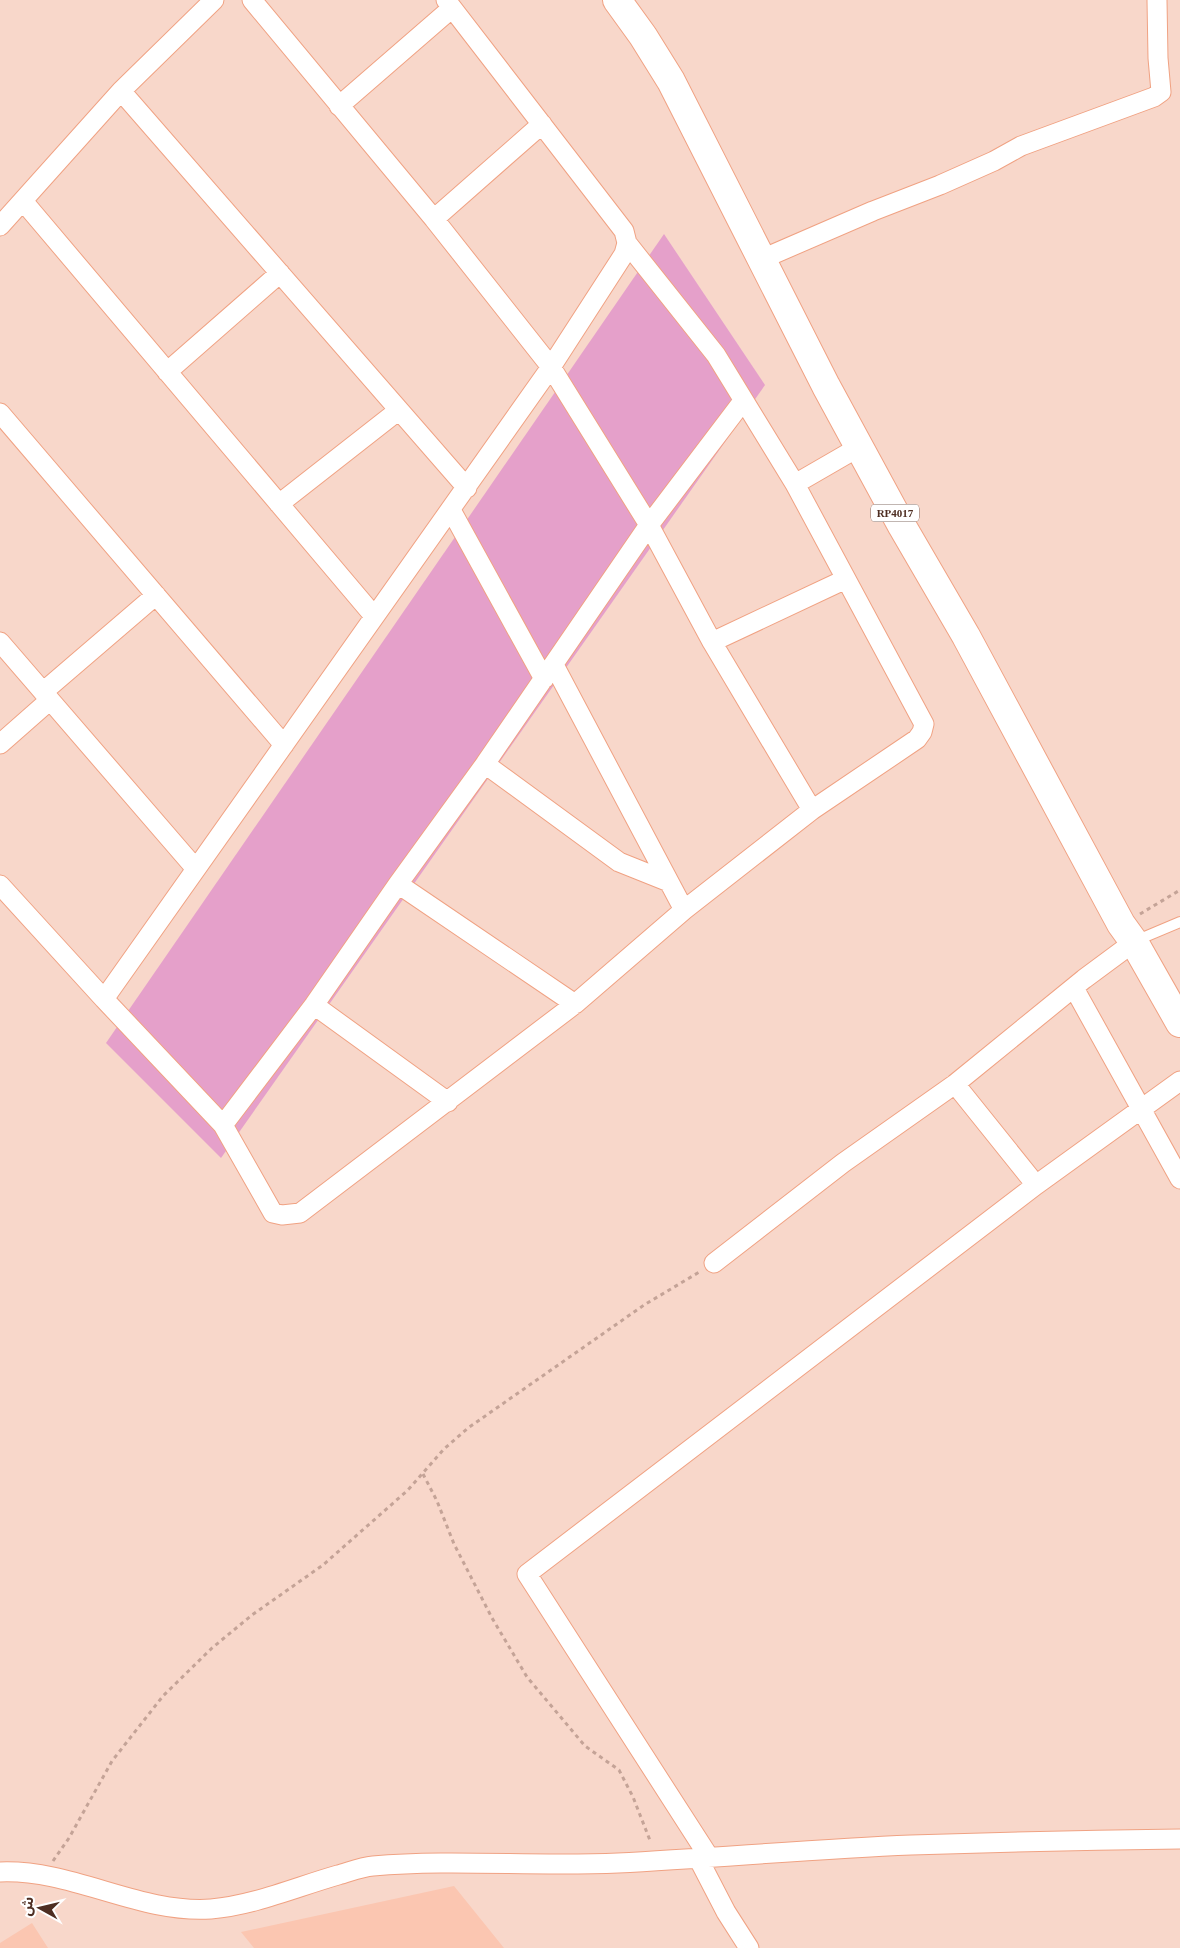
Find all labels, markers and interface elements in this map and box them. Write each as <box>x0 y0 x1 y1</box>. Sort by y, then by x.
road number: RP4017 <box>871 504 919 522</box>
north arrow <box>15 1883 65 1933</box>
text: ش <box>19 1896 36 1917</box>

